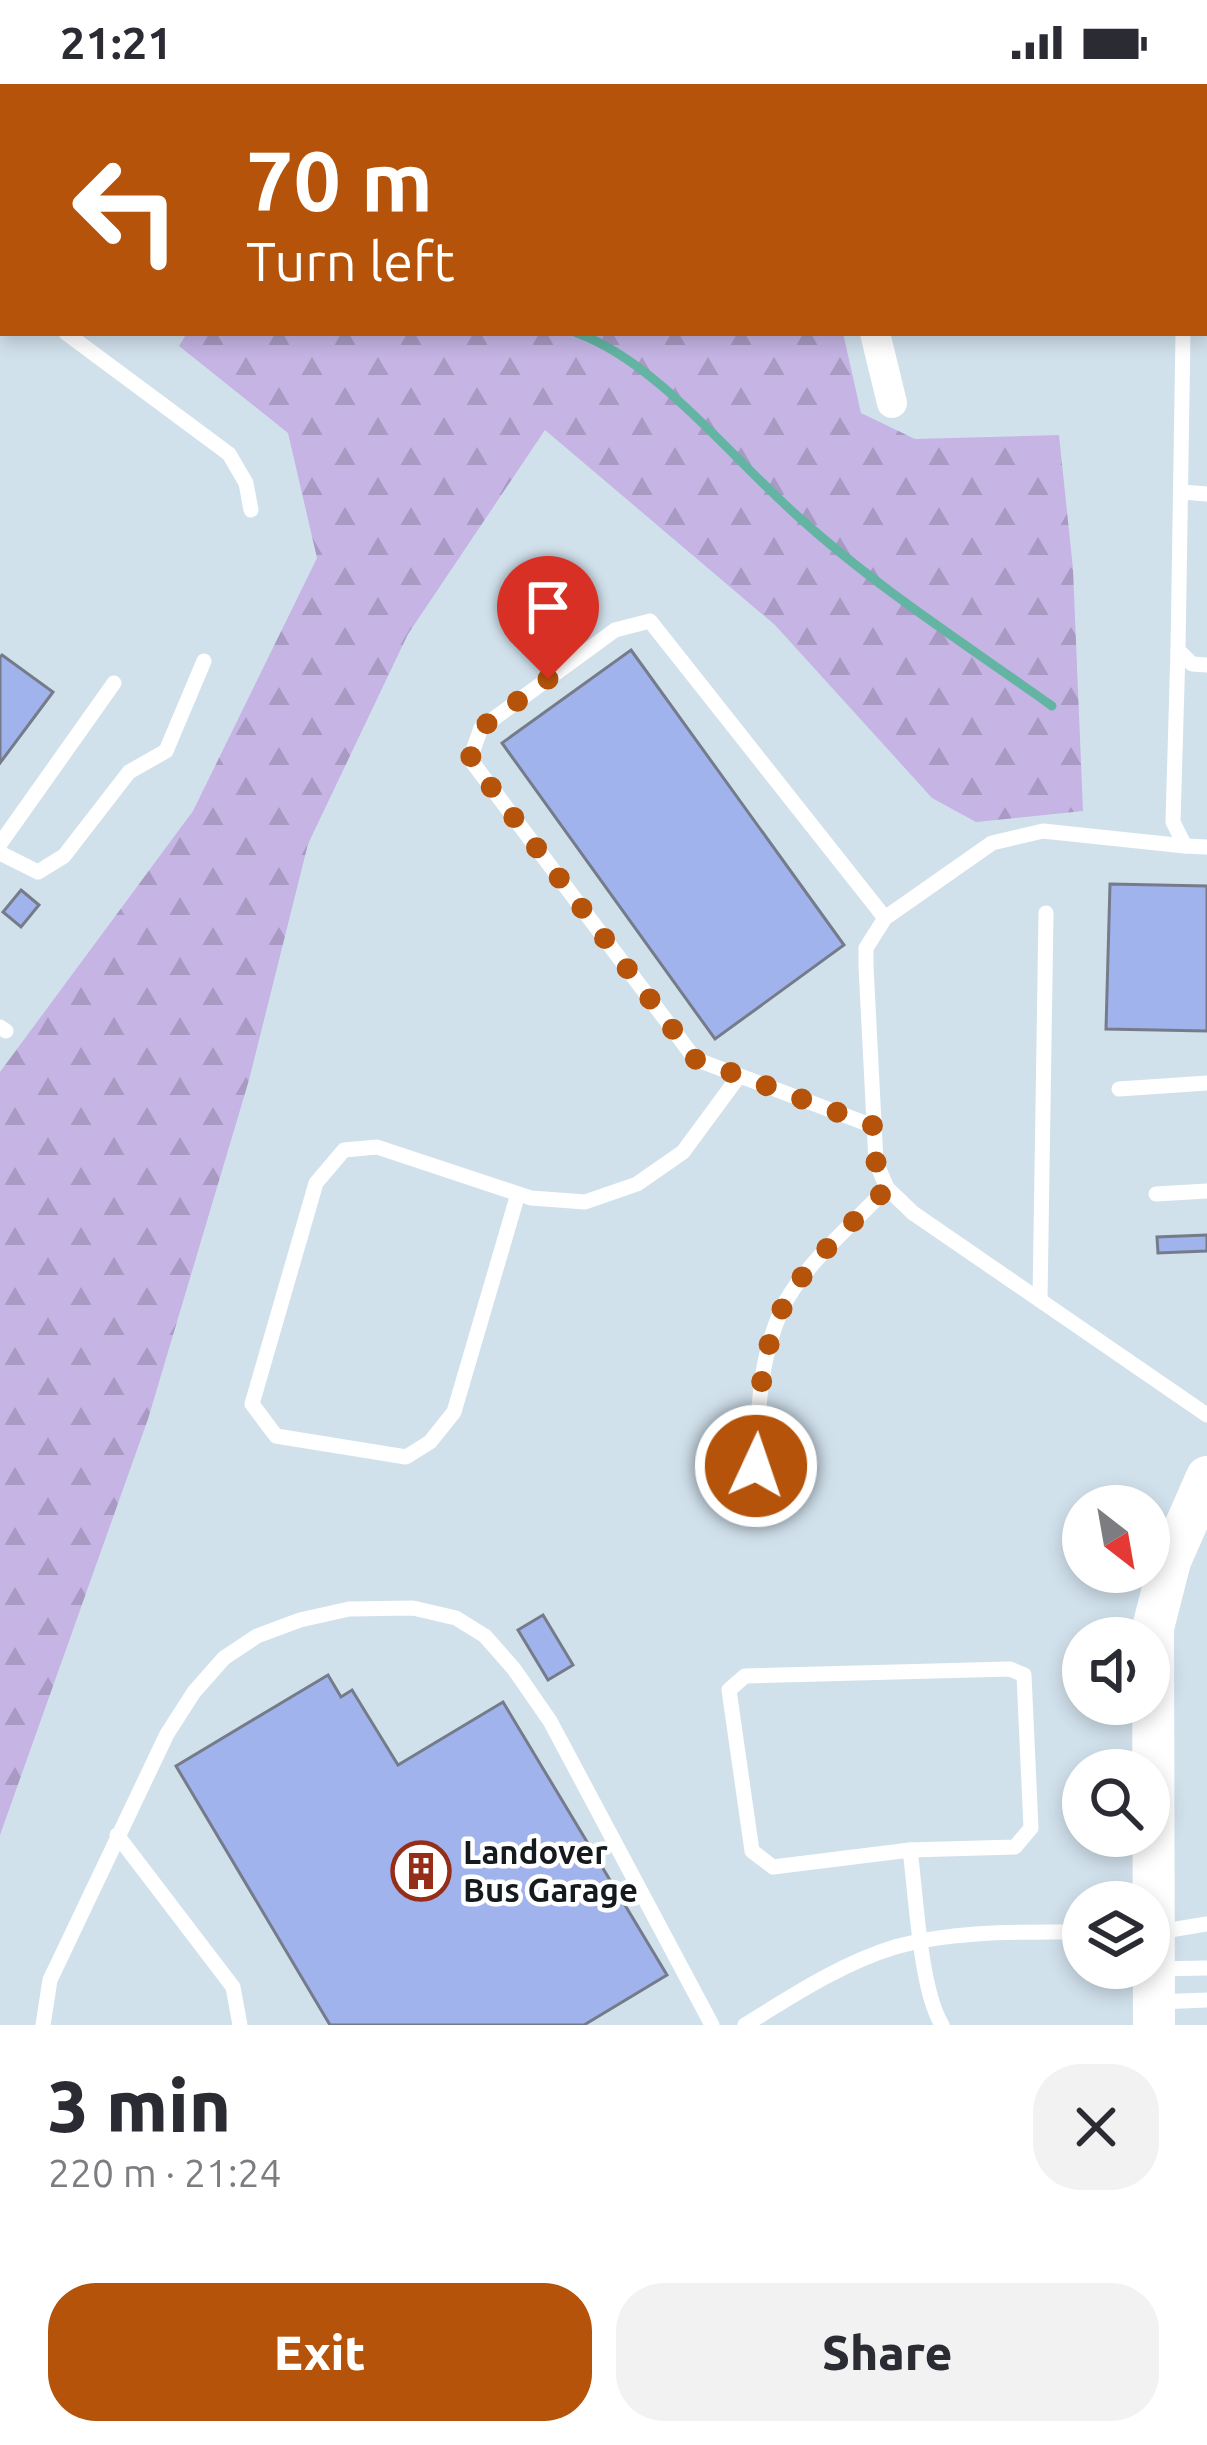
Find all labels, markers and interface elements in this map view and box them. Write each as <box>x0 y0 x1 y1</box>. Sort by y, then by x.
text: 21:21 <box>60 17 173 68</box>
icon: left <box>48 132 204 288</box>
text: 70 m <box>246 133 433 227</box>
text: Turn left <box>246 231 455 291</box>
pin <box>497 556 599 679</box>
icon: arrive <box>515 574 581 640</box>
position arrow <box>693 1403 819 1529</box>
north arrow <box>1062 1485 1170 1593</box>
map controls <box>1062 1485 1170 1989</box>
button: sound <box>1062 1617 1170 1725</box>
button: search <box>1062 1749 1170 1857</box>
place label: Landover Bus Garage <box>463 1833 638 1908</box>
building icon: Landover Bus Garage <box>390 1840 452 1902</box>
button: layers <box>1062 1881 1170 1989</box>
button: close <box>1033 2064 1159 2190</box>
text: 3 min <box>48 2065 231 2146</box>
text: 220 m · 21:24 <box>48 2151 282 2194</box>
button: Exit <box>48 2283 592 2421</box>
button: Share <box>616 2283 1159 2421</box>

